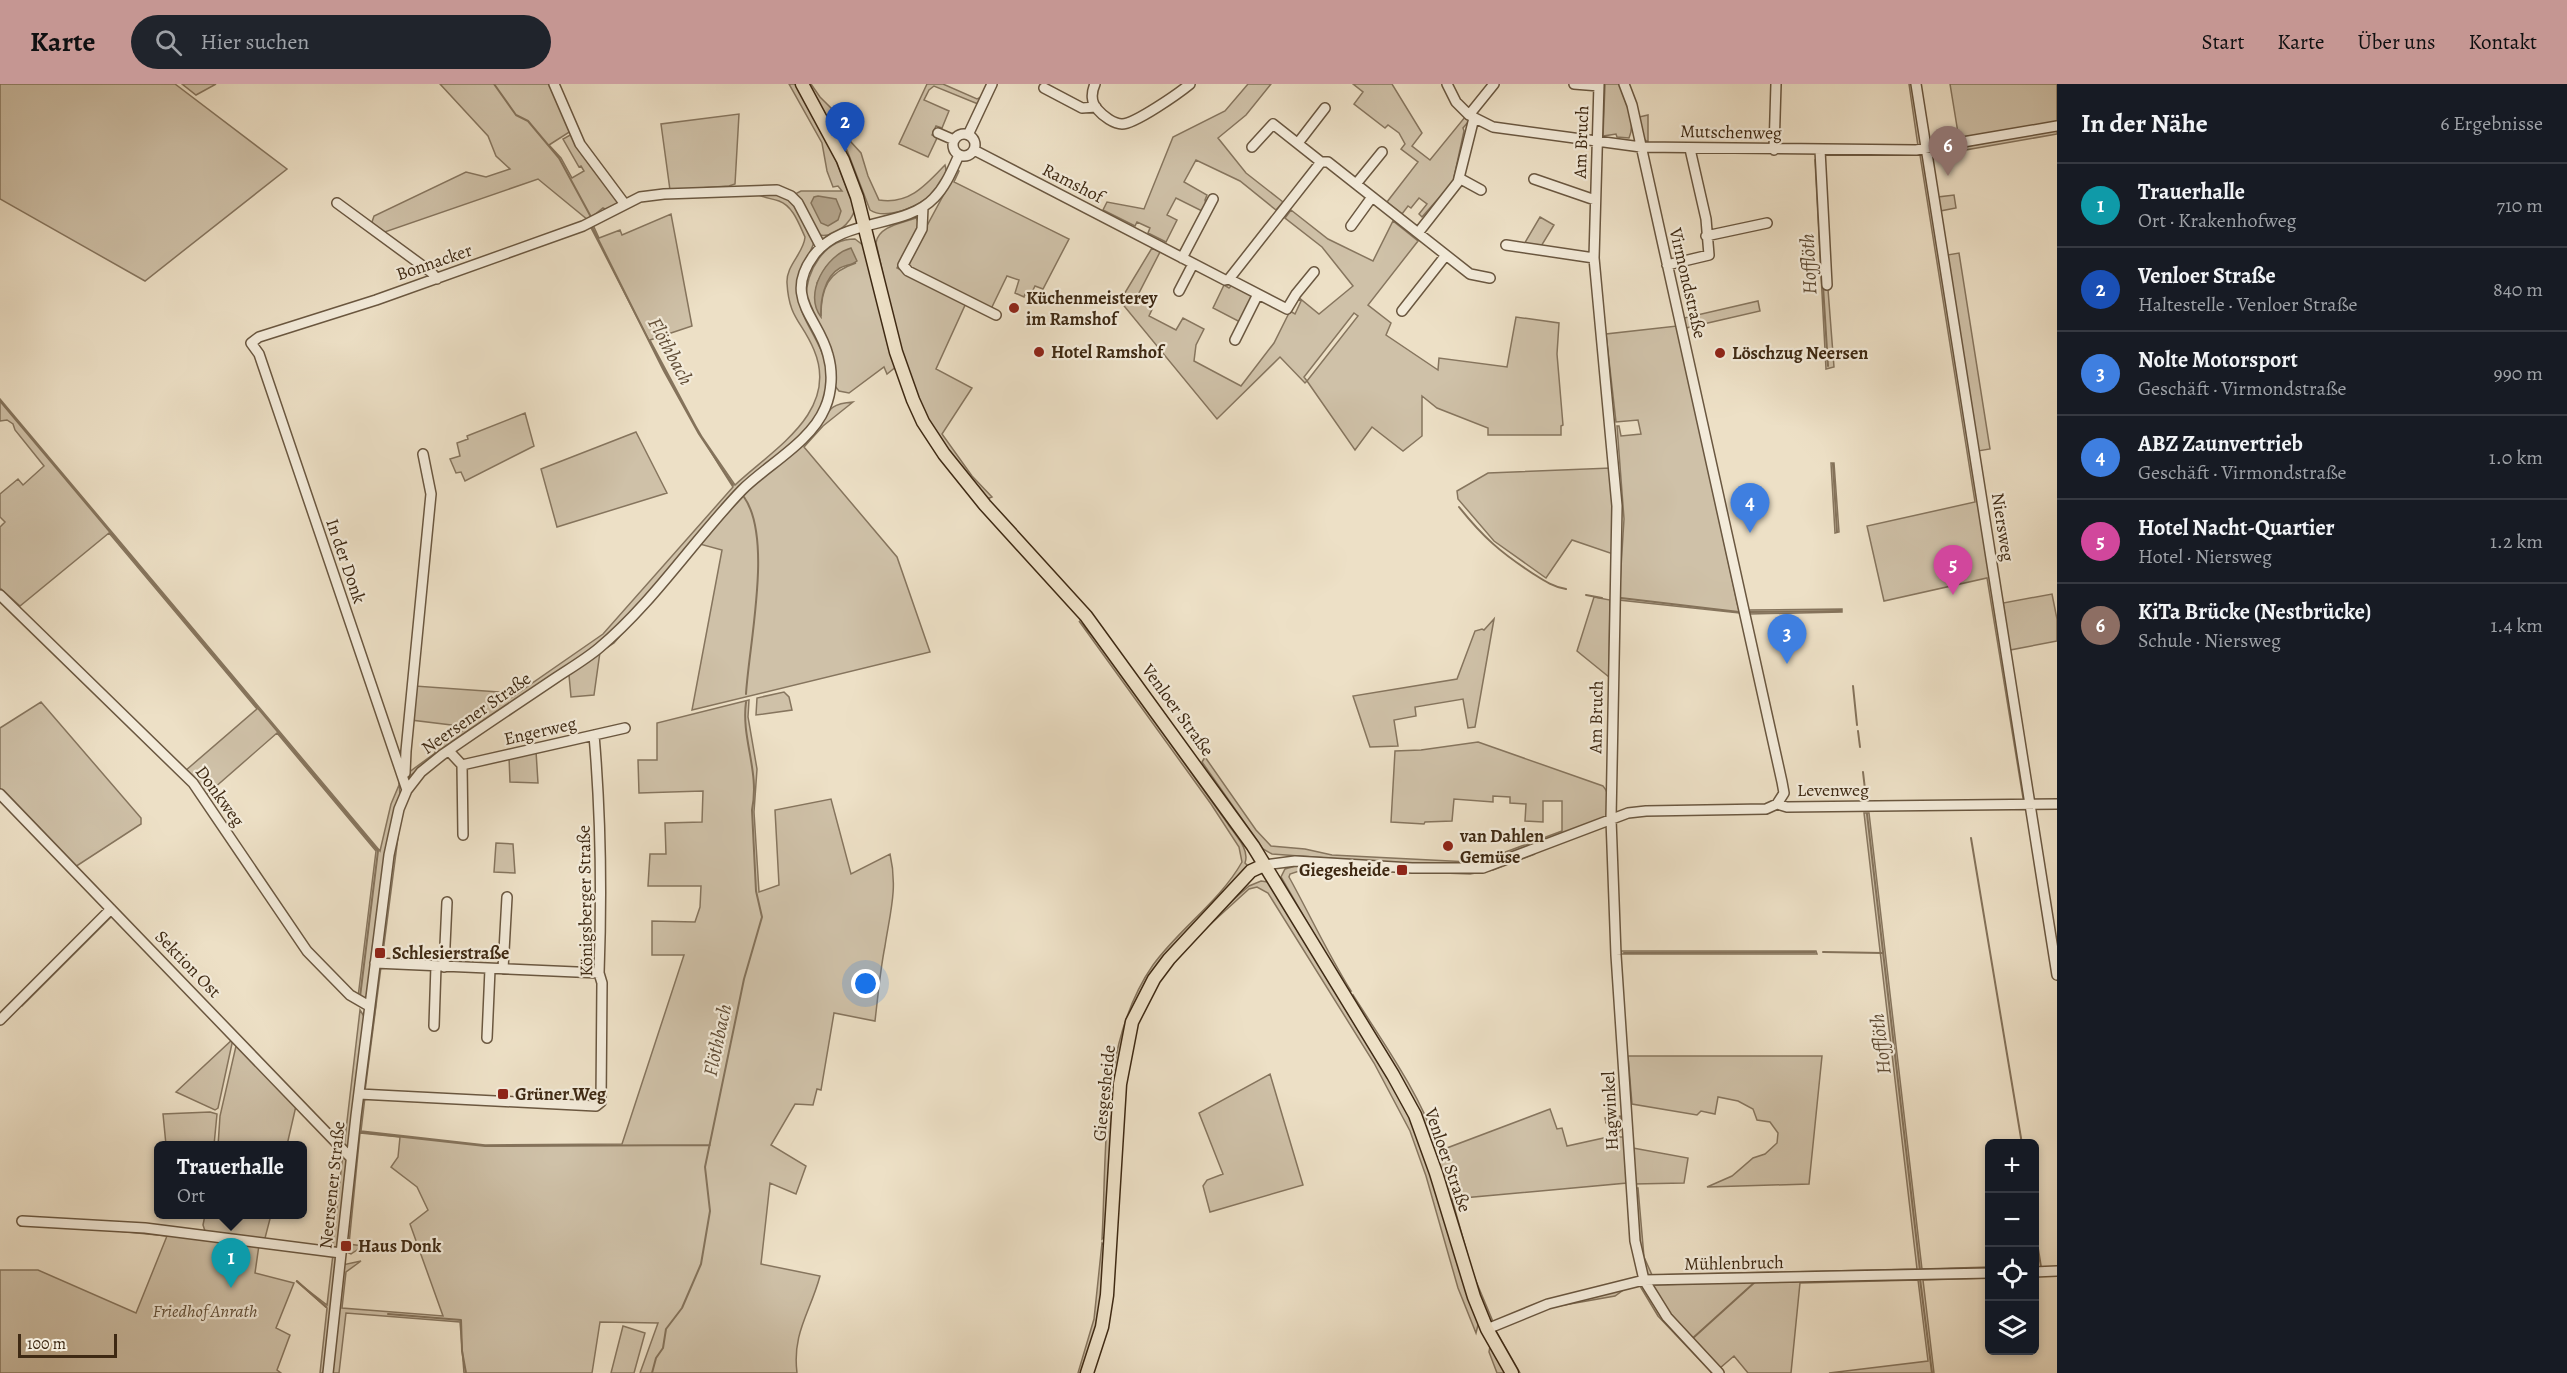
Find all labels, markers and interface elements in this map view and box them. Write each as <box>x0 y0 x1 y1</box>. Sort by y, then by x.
search box <box>131 15 551 69</box>
text: Karte <box>30 23 95 61</box>
icon: search <box>152 26 185 59</box>
text: Hier suchen <box>200 27 309 57</box>
text: Start <box>2202 28 2244 56</box>
text: Karte <box>2277 28 2325 56</box>
text: Über uns <box>2358 28 2435 56</box>
text: Kontakt <box>2468 28 2537 56</box>
pin: 2 <box>826 103 864 152</box>
street label: Am Bruch <box>1568 105 1594 180</box>
text: In der Nähe <box>2081 106 2208 141</box>
text: 6 Ergebnisse <box>2440 110 2543 137</box>
street label: Mutschenweg <box>1680 119 1782 145</box>
pin: 6 <box>1928 126 1968 176</box>
street label: Ramshof <box>1038 157 1110 210</box>
text: Trauerhalle <box>2138 177 2245 207</box>
text: 1 <box>2097 192 2104 219</box>
text: 710 m <box>2497 192 2543 219</box>
text: Ort · Krakenhofweg <box>2138 207 2297 234</box>
street label: Virmondstraße <box>1663 224 1712 341</box>
water label: Hofflöth <box>1793 233 1824 295</box>
street label: Bonnacker <box>393 238 475 286</box>
text: Venloer Straße <box>2138 261 2276 291</box>
text: 2 <box>2096 276 2105 303</box>
text: 840 m <box>2493 276 2543 303</box>
place label: Küchenmeisterey im Ramshof <box>1026 286 1158 331</box>
text: Haltestelle · Venloer Straße <box>2138 291 2357 318</box>
marker: Küchenmeisterey im Ramshof <box>1007 301 1021 315</box>
water label: Flöthbach <box>641 312 700 390</box>
place label: Hotel Ramshof <box>1051 340 1166 364</box>
place label: Löschzug Neersen <box>1732 341 1868 365</box>
marker: Hotel Ramshof <box>1032 345 1046 359</box>
text: Nolte Motorsport <box>2138 345 2298 375</box>
marker: Löschzug Neersen <box>1713 346 1727 360</box>
text: 3 <box>2096 360 2105 387</box>
text: 990 m <box>2494 360 2543 387</box>
text: Geschäft · Virmondstraße <box>2138 375 2347 402</box>
text: ABZ Zaunvertrieb <box>2138 429 2303 459</box>
text: 4 <box>2096 444 2105 471</box>
text: 1.0 km <box>2489 444 2543 471</box>
text: Geschäft · Virmondstraße <box>2138 459 2347 486</box>
pin: 4 <box>1730 484 1770 533</box>
street label: Niersweg <box>1986 491 2020 563</box>
text: Hotel Nacht-Quartier <box>2138 513 2335 543</box>
street label: In der Donk <box>320 515 372 607</box>
text: 5 <box>2096 528 2105 555</box>
text: 1.2 km <box>2490 528 2543 555</box>
text: Hotel · Niersweg <box>2138 543 2272 570</box>
pin: 5 <box>1934 546 1972 595</box>
text: KiTa Brücke (Nestbrücke) <box>2138 597 2371 627</box>
text: 6 <box>2096 612 2105 639</box>
text: 1.4 km <box>2490 612 2543 639</box>
pin: 3 <box>1768 614 1806 664</box>
text: Schule · Niersweg <box>2138 627 2281 654</box>
street label: Venloer Straße <box>1136 658 1220 761</box>
street label: Neersener Straße <box>416 666 536 760</box>
street label: Am Bruch <box>1583 680 1609 755</box>
street label: Engerweg <box>501 711 579 751</box>
street label: Donkweg <box>190 761 250 831</box>
street label: Levenweg <box>1797 778 1869 802</box>
place label: van Dahlen Gemüse <box>1459 824 1544 869</box>
street label: Königsberger Straße <box>572 825 598 977</box>
marker: van Dahlen Gemüse <box>1441 839 1455 853</box>
place label: Giegesheide <box>1299 858 1390 882</box>
marker: Giegesheide <box>1395 863 1409 877</box>
street label: Sektion Ost <box>150 925 226 1003</box>
place label: Schlesierstraße <box>392 941 509 965</box>
marker: Schlesierstraße <box>373 946 387 960</box>
your location <box>851 969 880 998</box>
water label: Flöthbach <box>697 1001 738 1079</box>
water label: Hofflöth <box>1863 1012 1898 1076</box>
street label: Giesgesheide <box>1087 1044 1121 1142</box>
street label: Hagwinkel <box>1596 1070 1624 1151</box>
place label: Grüner Weg <box>515 1082 607 1106</box>
marker: Grüner Weg <box>496 1087 510 1101</box>
street label: Venloer Straße <box>1419 1104 1477 1215</box>
street label: Neersener Straße <box>313 1120 351 1250</box>
map controls <box>1985 1139 2039 1355</box>
button: + <box>1985 1139 2039 1193</box>
popup <box>154 1141 307 1219</box>
text: Trauerhalle <box>177 1152 284 1182</box>
text: Ort <box>177 1182 205 1209</box>
button: − <box>1985 1193 2039 1247</box>
place label: Haus Donk <box>358 1234 442 1258</box>
pin: 1 <box>212 1238 250 1288</box>
marker: Haus Donk <box>339 1239 353 1253</box>
button: locate <box>1985 1247 2039 1301</box>
street label: Mühlenbruch <box>1684 1250 1784 1276</box>
park label: Friedhof Anrath <box>153 1299 258 1323</box>
button: layers <box>1985 1301 2039 1355</box>
scale bar <box>18 1331 117 1358</box>
text: 100 m <box>27 1333 66 1355</box>

